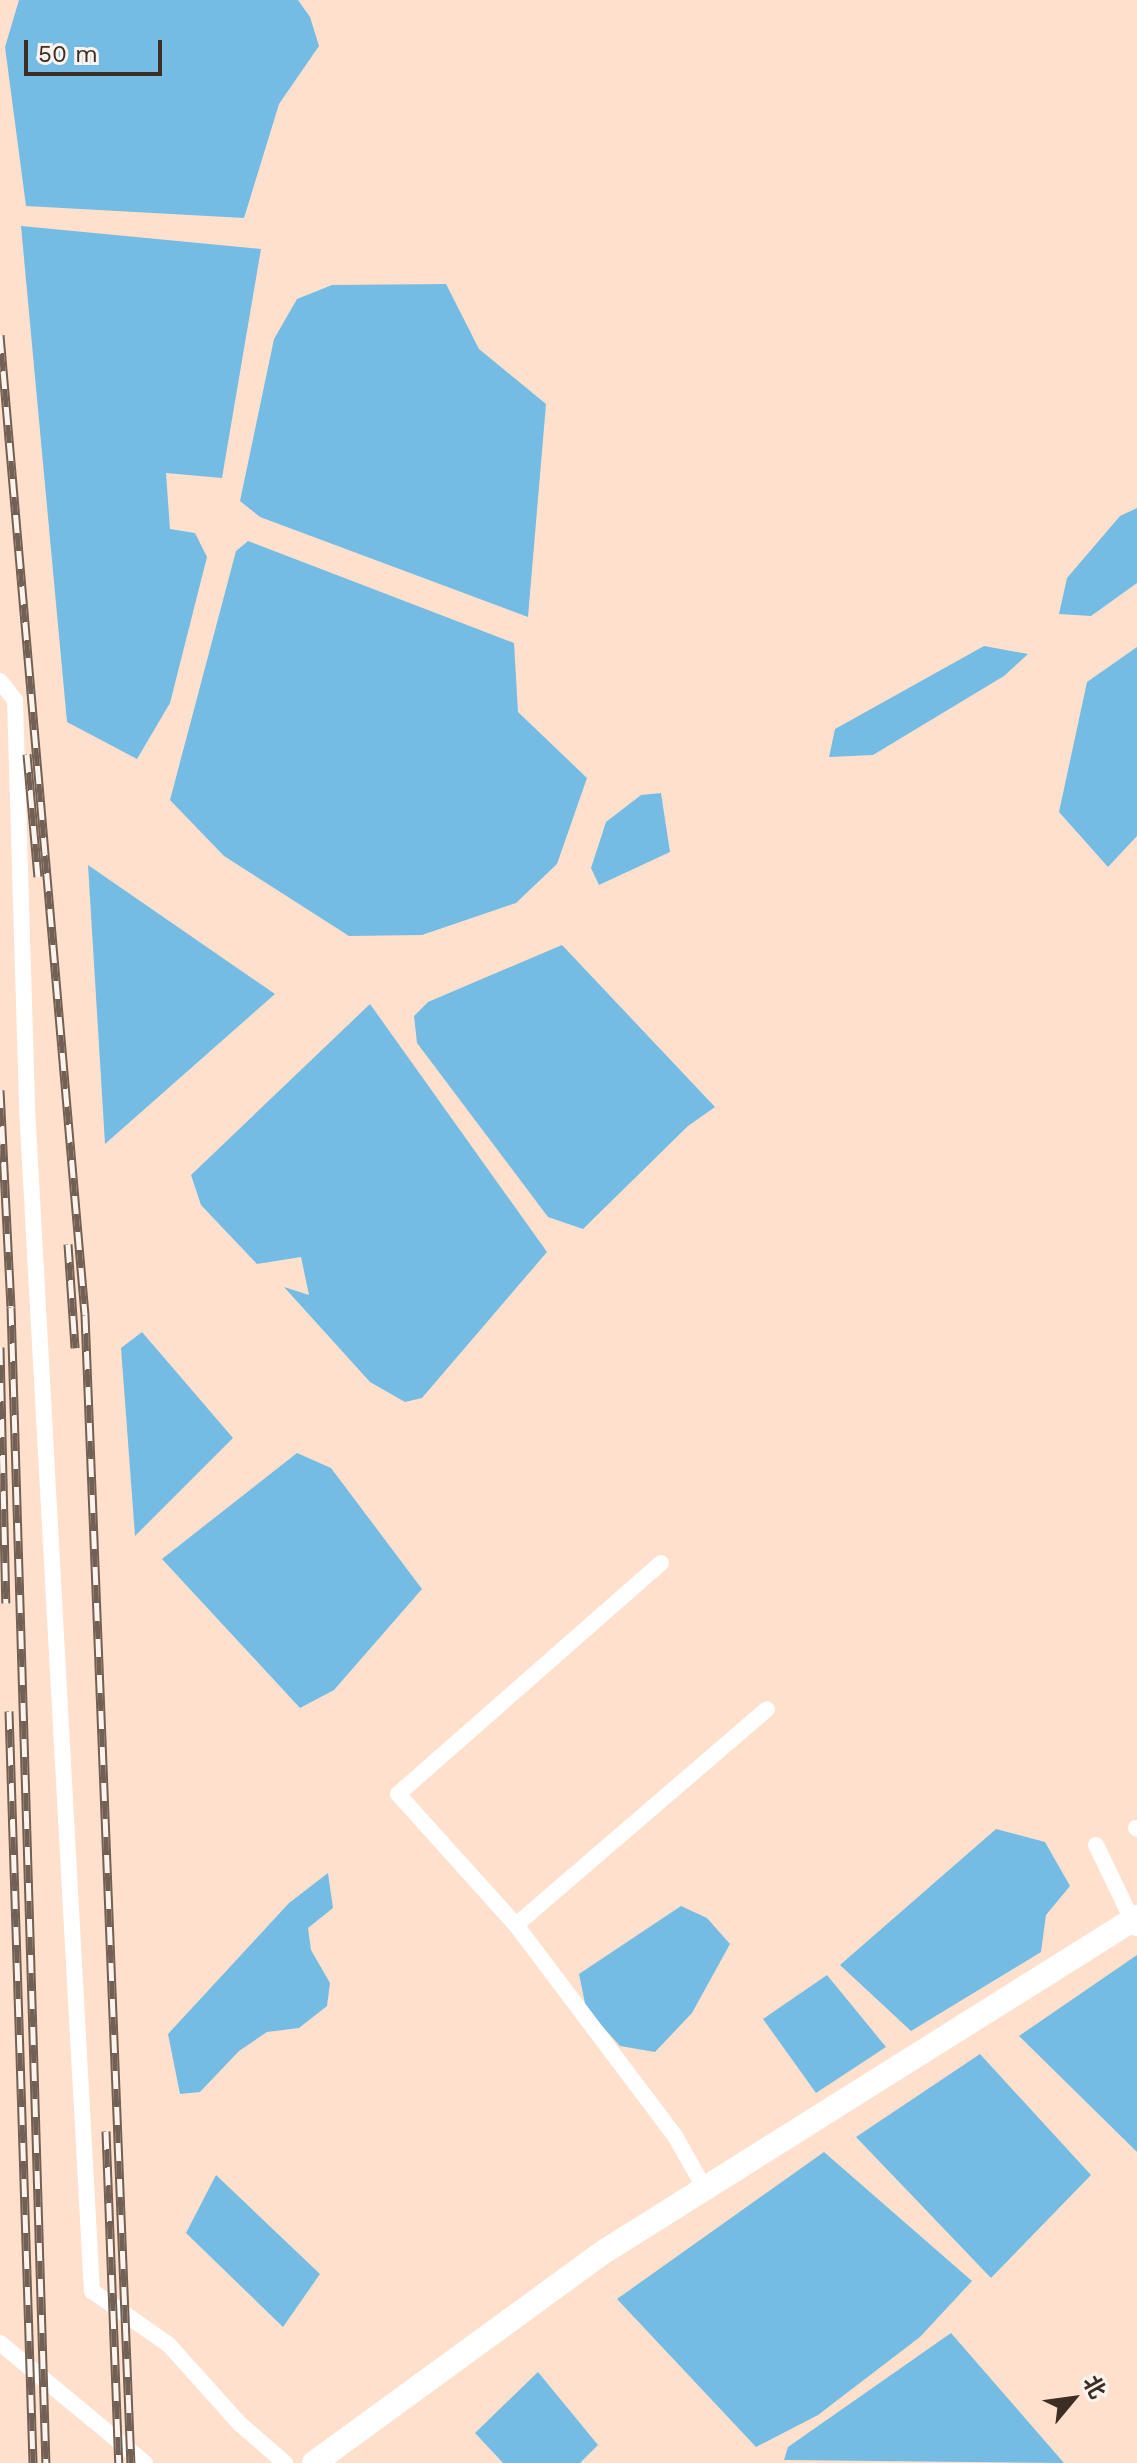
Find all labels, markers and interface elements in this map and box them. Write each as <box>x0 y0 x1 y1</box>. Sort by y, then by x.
scale bar <box>28 24 166 74</box>
text: 50 m <box>38 40 98 68</box>
north arrow <box>1033 2359 1113 2439</box>
text: 北 <box>1078 2371 1111 2403</box>

